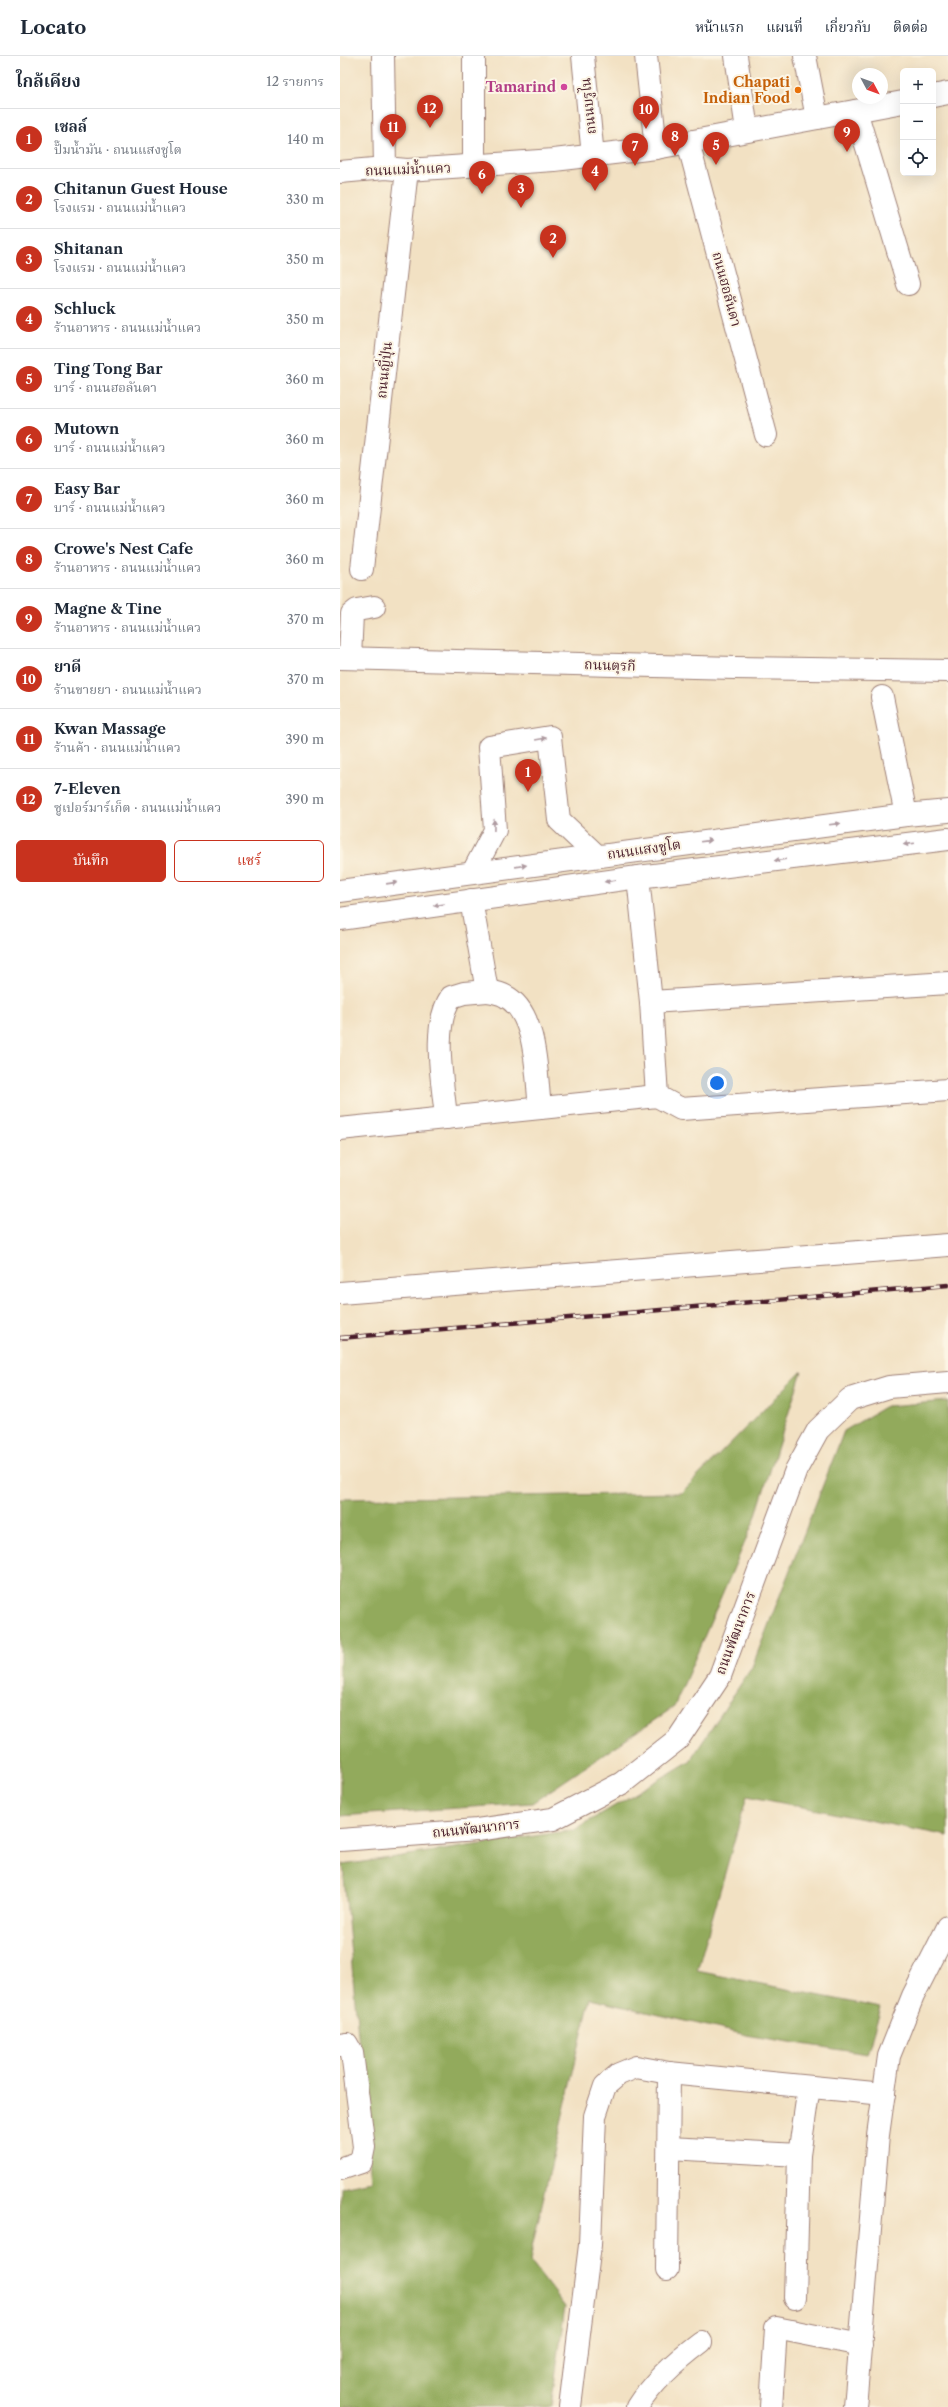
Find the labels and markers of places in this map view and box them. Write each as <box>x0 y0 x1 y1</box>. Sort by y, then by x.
place label: Chapati Indian Food <box>703 73 791 107</box>
place label: Tamarind <box>485 78 557 96</box>
marker: Tamarind <box>559 82 569 92</box>
marker: Chapati Indian Food <box>793 85 803 95</box>
pin: 12 <box>417 95 443 128</box>
pin: 10 <box>633 96 659 129</box>
pin: 11 <box>380 114 406 147</box>
pin: 9 <box>834 119 860 152</box>
pin: 8 <box>662 123 688 156</box>
pin: 5 <box>703 132 729 165</box>
pin: 7 <box>622 133 648 166</box>
pin: 4 <box>582 158 608 191</box>
pin: 6 <box>469 161 495 194</box>
pin: 3 <box>508 175 534 208</box>
pin: 2 <box>540 225 566 258</box>
pin: 1 <box>515 759 541 792</box>

